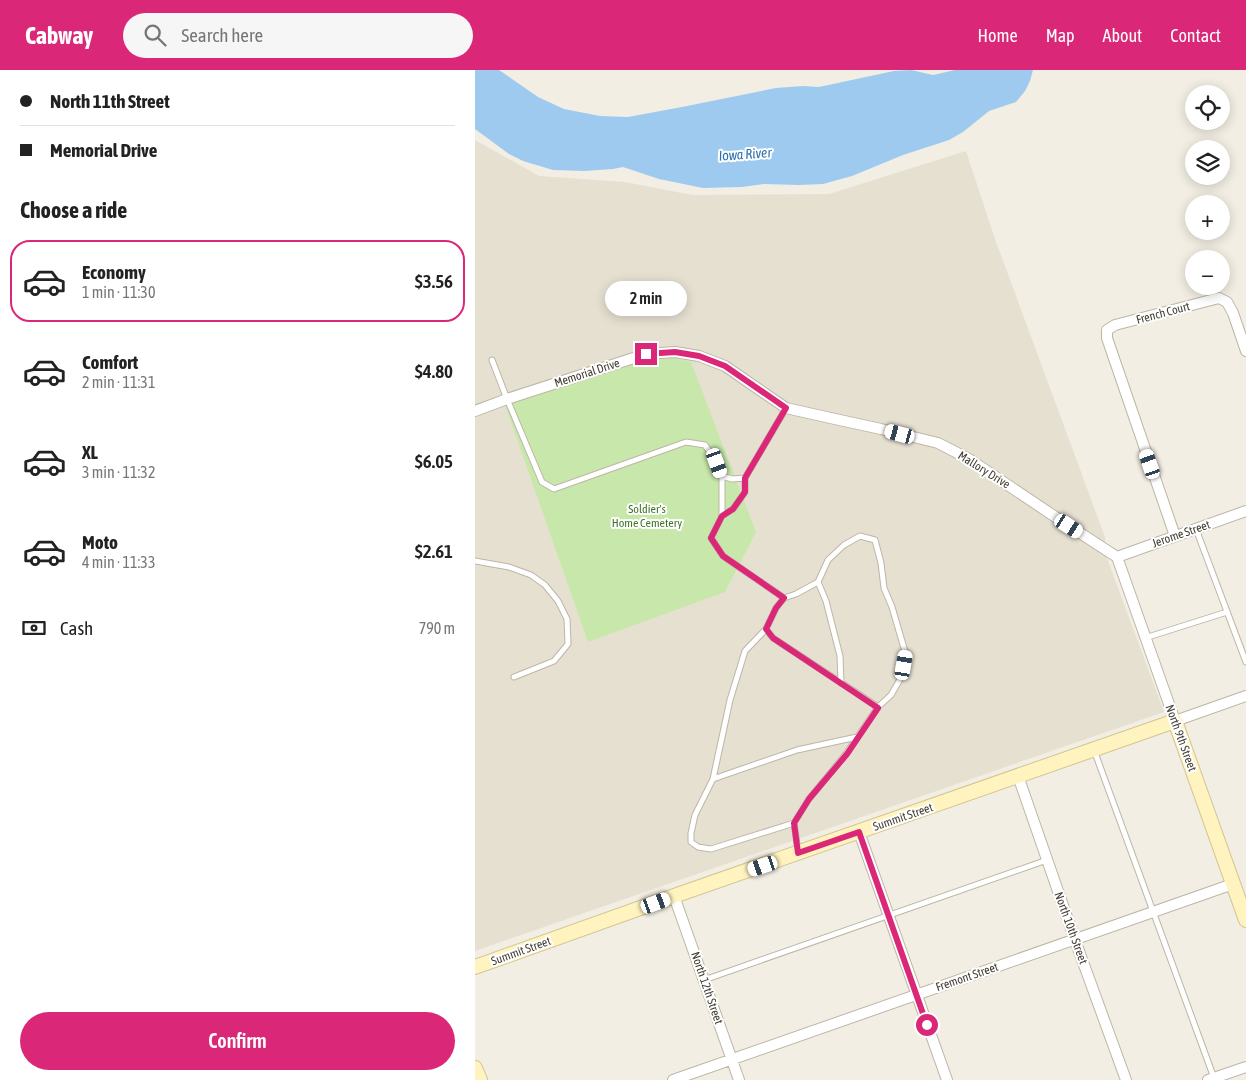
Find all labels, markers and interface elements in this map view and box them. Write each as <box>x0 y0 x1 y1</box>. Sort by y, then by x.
search box <box>123 13 473 58</box>
icon: search <box>141 21 169 49</box>
text: Cabway <box>25 22 93 49</box>
text: Search here <box>181 24 263 46</box>
text: Home <box>978 25 1018 46</box>
text: Map <box>1046 25 1075 46</box>
text: About <box>1103 25 1142 46</box>
text: Contact <box>1170 25 1221 46</box>
map controls <box>1185 85 1230 295</box>
button: locate <box>1185 85 1230 130</box>
text: North 11th Street <box>50 90 170 112</box>
text: Memorial Drive <box>50 139 157 161</box>
button: layers <box>1185 140 1230 185</box>
water label: Iowa River <box>718 144 773 164</box>
button: + <box>1185 195 1230 240</box>
text: Choose a ride <box>20 197 127 223</box>
button: − <box>1185 250 1230 295</box>
icon: car <box>22 259 67 304</box>
text: Economy <box>82 261 146 283</box>
text: $3.56 <box>415 270 453 292</box>
callout: 2 min <box>605 282 687 316</box>
text: 1 min · 11:30 <box>82 283 155 301</box>
text: 2 min <box>630 289 662 307</box>
street label: French Court <box>1135 299 1192 327</box>
route end <box>635 343 657 365</box>
icon: car <box>22 349 67 394</box>
text: Comfort <box>82 351 138 373</box>
street label: Memorial Drive <box>553 356 621 390</box>
text: $4.80 <box>415 360 453 382</box>
text: 2 min · 11:31 <box>82 373 155 391</box>
car <box>883 423 916 445</box>
icon: car <box>22 439 67 484</box>
text: XL <box>82 441 98 463</box>
car <box>704 446 729 480</box>
car <box>1138 447 1161 481</box>
street label: Mallory Drive <box>955 448 1013 492</box>
text: $6.05 <box>415 450 453 472</box>
text: 3 min · 11:32 <box>82 463 155 481</box>
park label: Soldier's Home Cemetery <box>612 502 682 530</box>
car <box>1052 512 1085 540</box>
street label: Jerome Street <box>1150 517 1212 550</box>
icon: car <box>22 529 67 574</box>
text: Moto <box>82 531 118 553</box>
text: $2.61 <box>415 540 453 562</box>
text: 4 min · 11:33 <box>82 553 155 571</box>
icon: cash <box>20 614 48 642</box>
text: Cash <box>60 617 93 639</box>
text: 790 m <box>419 619 455 637</box>
car <box>894 649 913 681</box>
street label: North 9th Street <box>1162 703 1200 774</box>
street label: Summit Street <box>871 800 935 834</box>
car <box>746 854 779 878</box>
street label: North 10th Street <box>1051 890 1091 966</box>
car <box>639 891 672 915</box>
street label: Summit Street <box>489 934 553 968</box>
street label: North 12th Street <box>688 950 726 1027</box>
street label: Fremont Street <box>934 960 1001 994</box>
button: Confirm <box>20 1012 455 1070</box>
route start <box>916 1014 938 1036</box>

